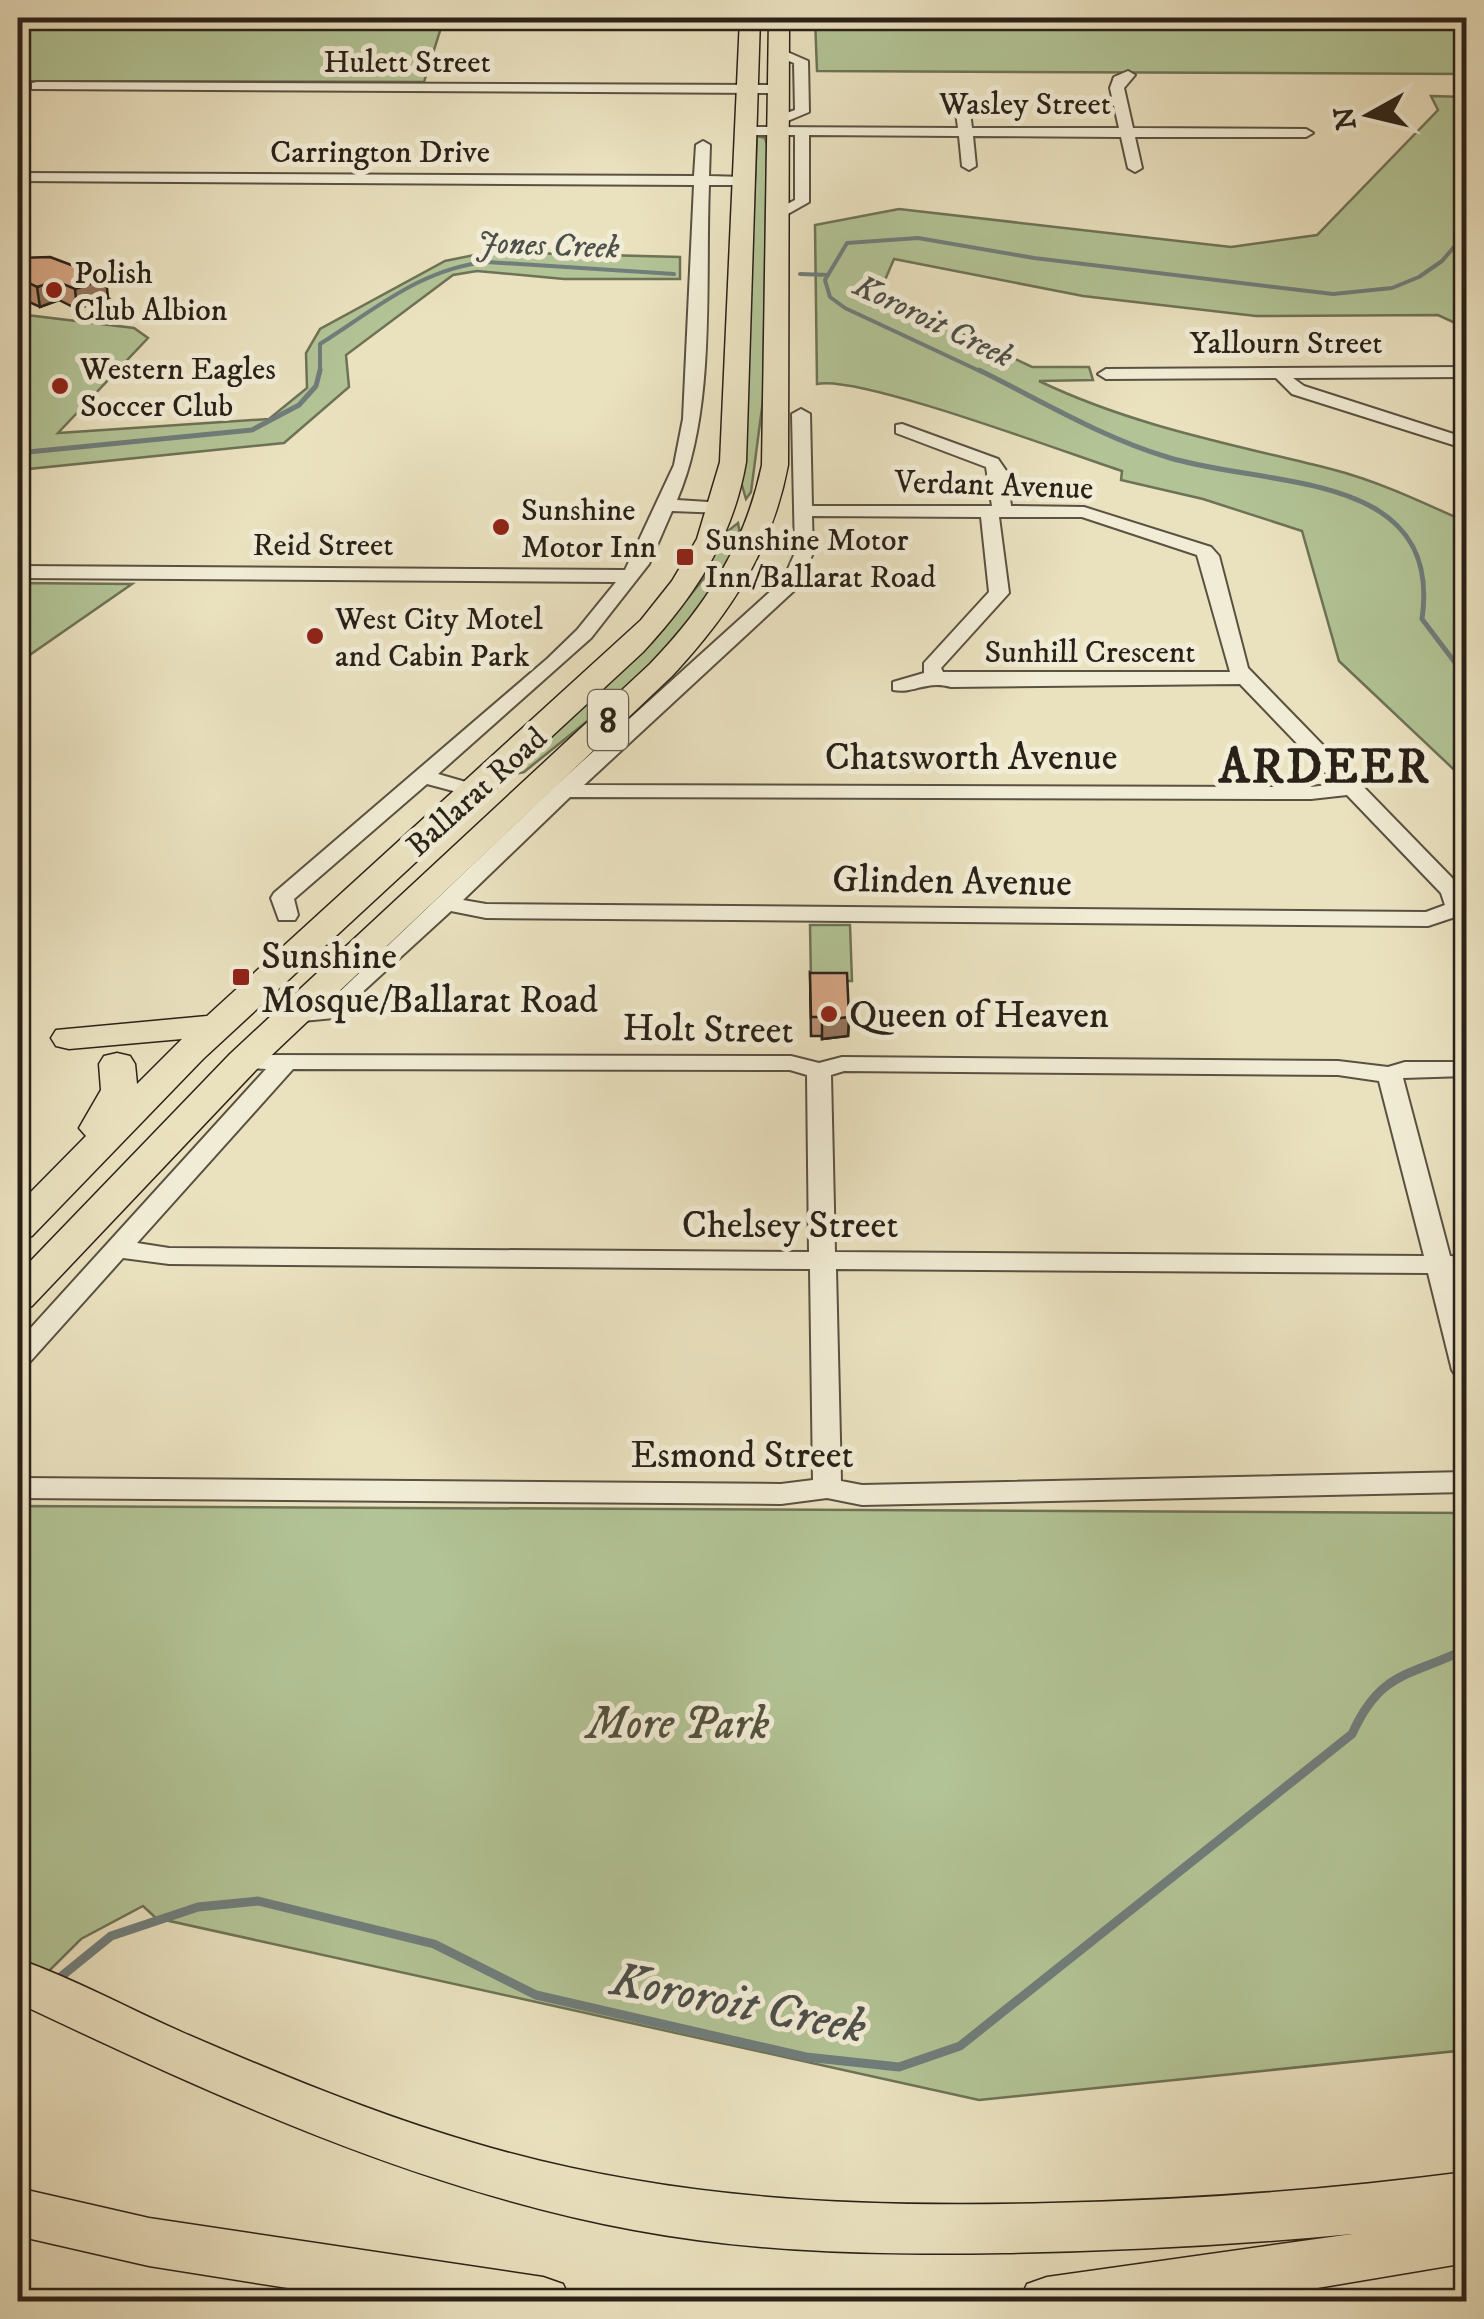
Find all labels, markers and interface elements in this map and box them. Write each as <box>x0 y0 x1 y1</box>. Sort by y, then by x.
street label: Hulett Street <box>323 43 491 83</box>
north arrow <box>1319 65 1419 165</box>
street label: Wasley Street <box>938 85 1111 125</box>
text: N <box>1327 104 1365 132</box>
street label: Carrington Drive <box>270 133 490 173</box>
water label: Jones Creek <box>476 224 621 269</box>
place label: Polish Club Albion <box>74 254 228 331</box>
water label: Kororoit Creek <box>846 266 1020 378</box>
marker: Polish Club Albion <box>43 279 65 301</box>
street label: Yallourn Street <box>1189 324 1383 364</box>
place label: Western Eagles Soccer Club <box>79 350 276 427</box>
marker: Western Eagles Soccer Club <box>49 375 71 397</box>
street label: Verdant Avenue <box>893 463 1094 509</box>
place label: Sunshine Motor Inn <box>521 491 657 568</box>
marker: Sunshine Motor Inn <box>490 516 512 538</box>
place label: Sunshine Motor Inn/Ballarat Road <box>705 521 936 598</box>
street label: Reid Street <box>252 526 394 566</box>
marker: Sunshine Motor Inn/Ballarat Road <box>674 546 696 568</box>
place label: West City Motel and Cabin Park <box>334 600 543 677</box>
marker: West City Motel and Cabin Park <box>304 625 326 647</box>
street label: Sunhill Crescent <box>985 633 1195 673</box>
road number: 8 <box>588 690 628 750</box>
street label: Ballarat Road <box>399 719 556 866</box>
street label: Chatsworth Avenue <box>825 734 1117 782</box>
district label: ARDEER <box>1218 738 1431 798</box>
street label: Glinden Avenue <box>832 856 1072 908</box>
place label: Sunshine Mosque/Ballarat Road <box>261 933 598 1025</box>
marker: Sunshine Mosque/Ballarat Road <box>230 966 252 988</box>
place label: Queen of Heaven <box>849 992 1109 1040</box>
marker: Queen of Heaven <box>818 1003 840 1025</box>
street label: Holt Street <box>622 1005 794 1055</box>
street label: Chelsey Street <box>682 1202 898 1250</box>
street label: Esmond Street <box>630 1432 854 1480</box>
park label: More Park <box>584 1697 769 1753</box>
water label: Kororoit Creek <box>604 1949 871 2058</box>

